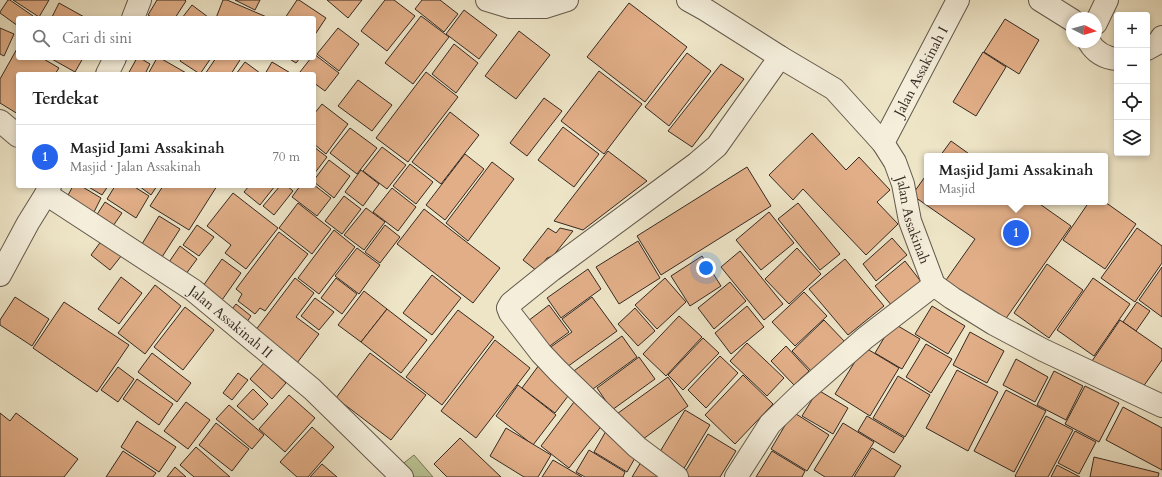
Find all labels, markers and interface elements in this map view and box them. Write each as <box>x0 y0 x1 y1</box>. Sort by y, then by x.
north arrow <box>1066 12 1102 48</box>
map controls <box>1114 12 1150 156</box>
button: + <box>1114 12 1150 48</box>
search box <box>16 16 316 60</box>
street label: Jalan Assakinah I <box>888 23 952 121</box>
icon: search <box>30 27 52 49</box>
text: Cari di sini <box>62 28 132 48</box>
button: − <box>1114 48 1150 84</box>
button: locate <box>1114 84 1150 120</box>
text: Terdekat <box>32 87 98 110</box>
button: layers <box>1114 120 1150 156</box>
text: Masjid Jami Assakinah <box>70 138 225 158</box>
text: 1 <box>42 148 48 166</box>
text: 70 m <box>272 148 300 166</box>
popup <box>924 153 1108 205</box>
text: Masjid · Jalan Assakinah <box>70 158 201 176</box>
text: Masjid Jami Assakinah <box>939 160 1093 180</box>
street label: Jalan Assakinah <box>891 171 935 267</box>
text: Masjid <box>939 180 975 198</box>
pin: 1 <box>1003 218 1029 248</box>
your location <box>696 258 716 278</box>
street label: Jalan Assakinah II <box>184 280 277 362</box>

